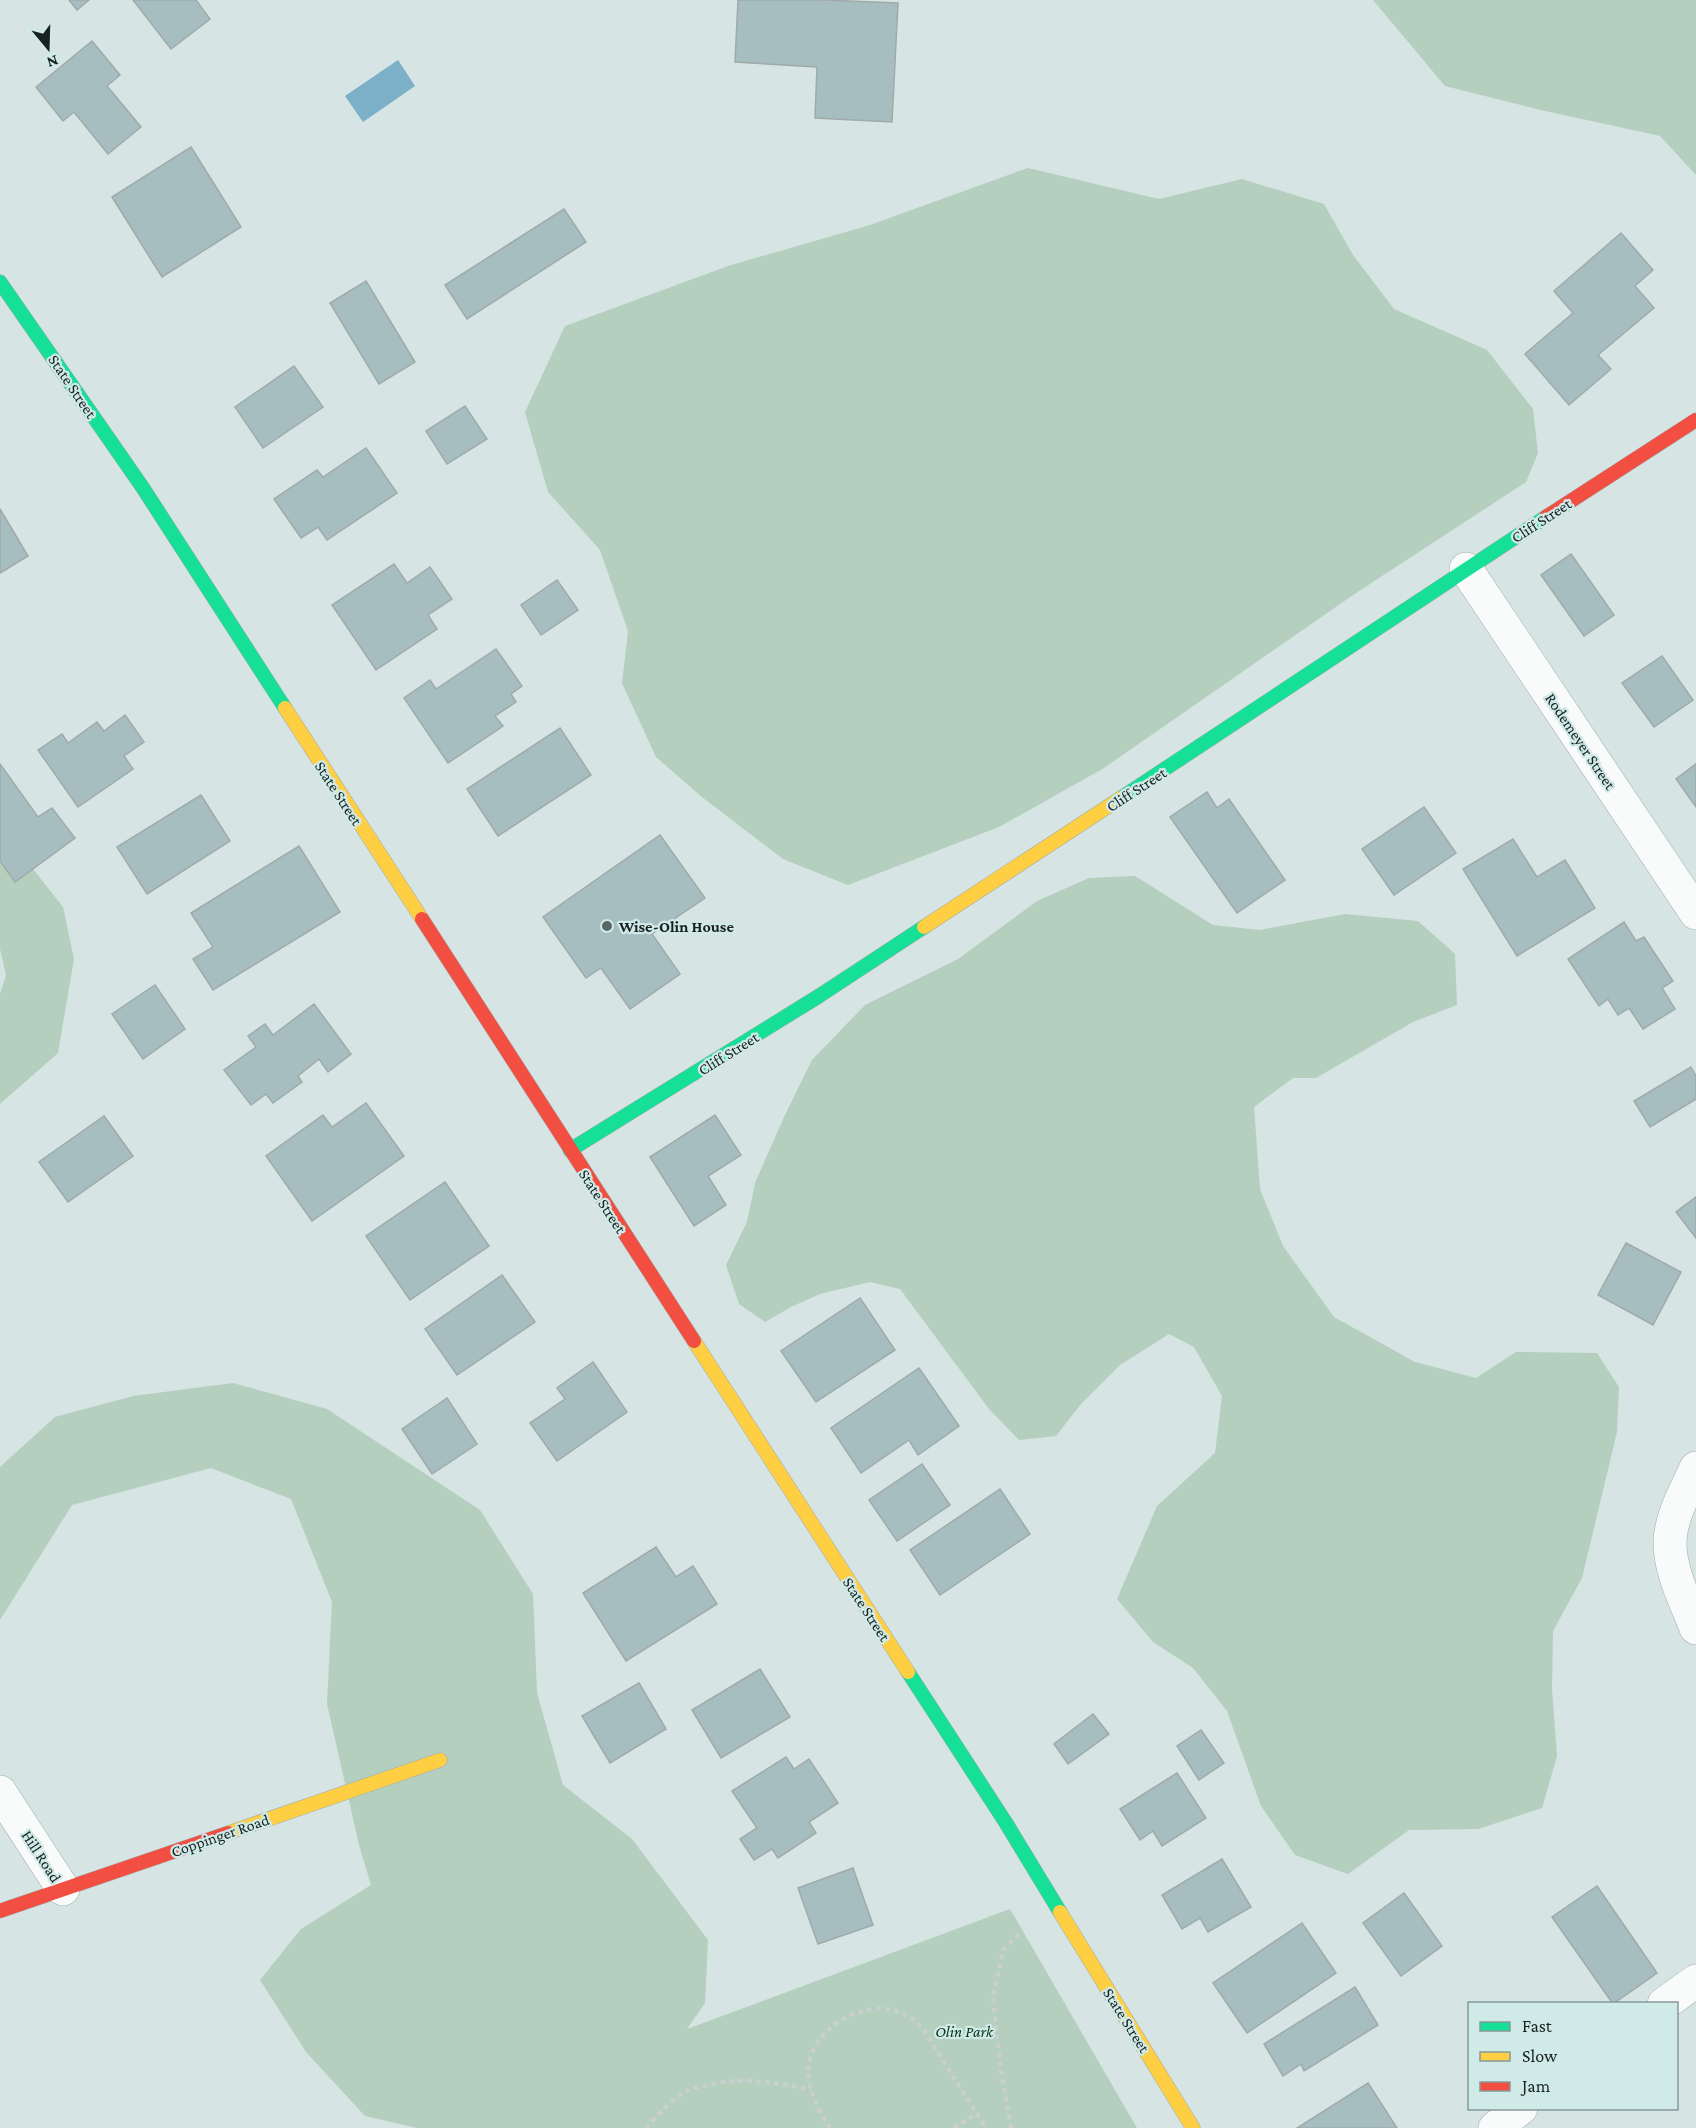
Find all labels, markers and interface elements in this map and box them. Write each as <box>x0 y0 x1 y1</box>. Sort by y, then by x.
north arrow <box>18 18 78 78</box>
text: N <box>45 52 61 72</box>
street label: State Street <box>45 351 100 422</box>
street label: Cliff Street <box>1508 494 1575 546</box>
street label: Rodemeyer Street <box>1541 690 1619 794</box>
street label: State Street <box>312 758 366 829</box>
street label: Cliff Street <box>1103 763 1170 815</box>
place label: Wise-Olin House <box>618 918 734 935</box>
marker: Wise-Olin House <box>600 919 614 933</box>
street label: Cliff Street <box>695 1028 762 1079</box>
street label: State Street <box>576 1166 630 1237</box>
street label: State Street <box>840 1574 894 1645</box>
street label: Coppinger Road <box>169 1811 272 1861</box>
street label: Hill Road <box>19 1827 65 1886</box>
street label: State Street <box>1100 1985 1153 2056</box>
legend <box>1468 2002 1678 2110</box>
text: Fast <box>1522 2016 1553 2036</box>
park label: Olin Park <box>935 2023 994 2040</box>
text: Slow <box>1522 2046 1558 2066</box>
text: Jam <box>1520 2076 1551 2096</box>

